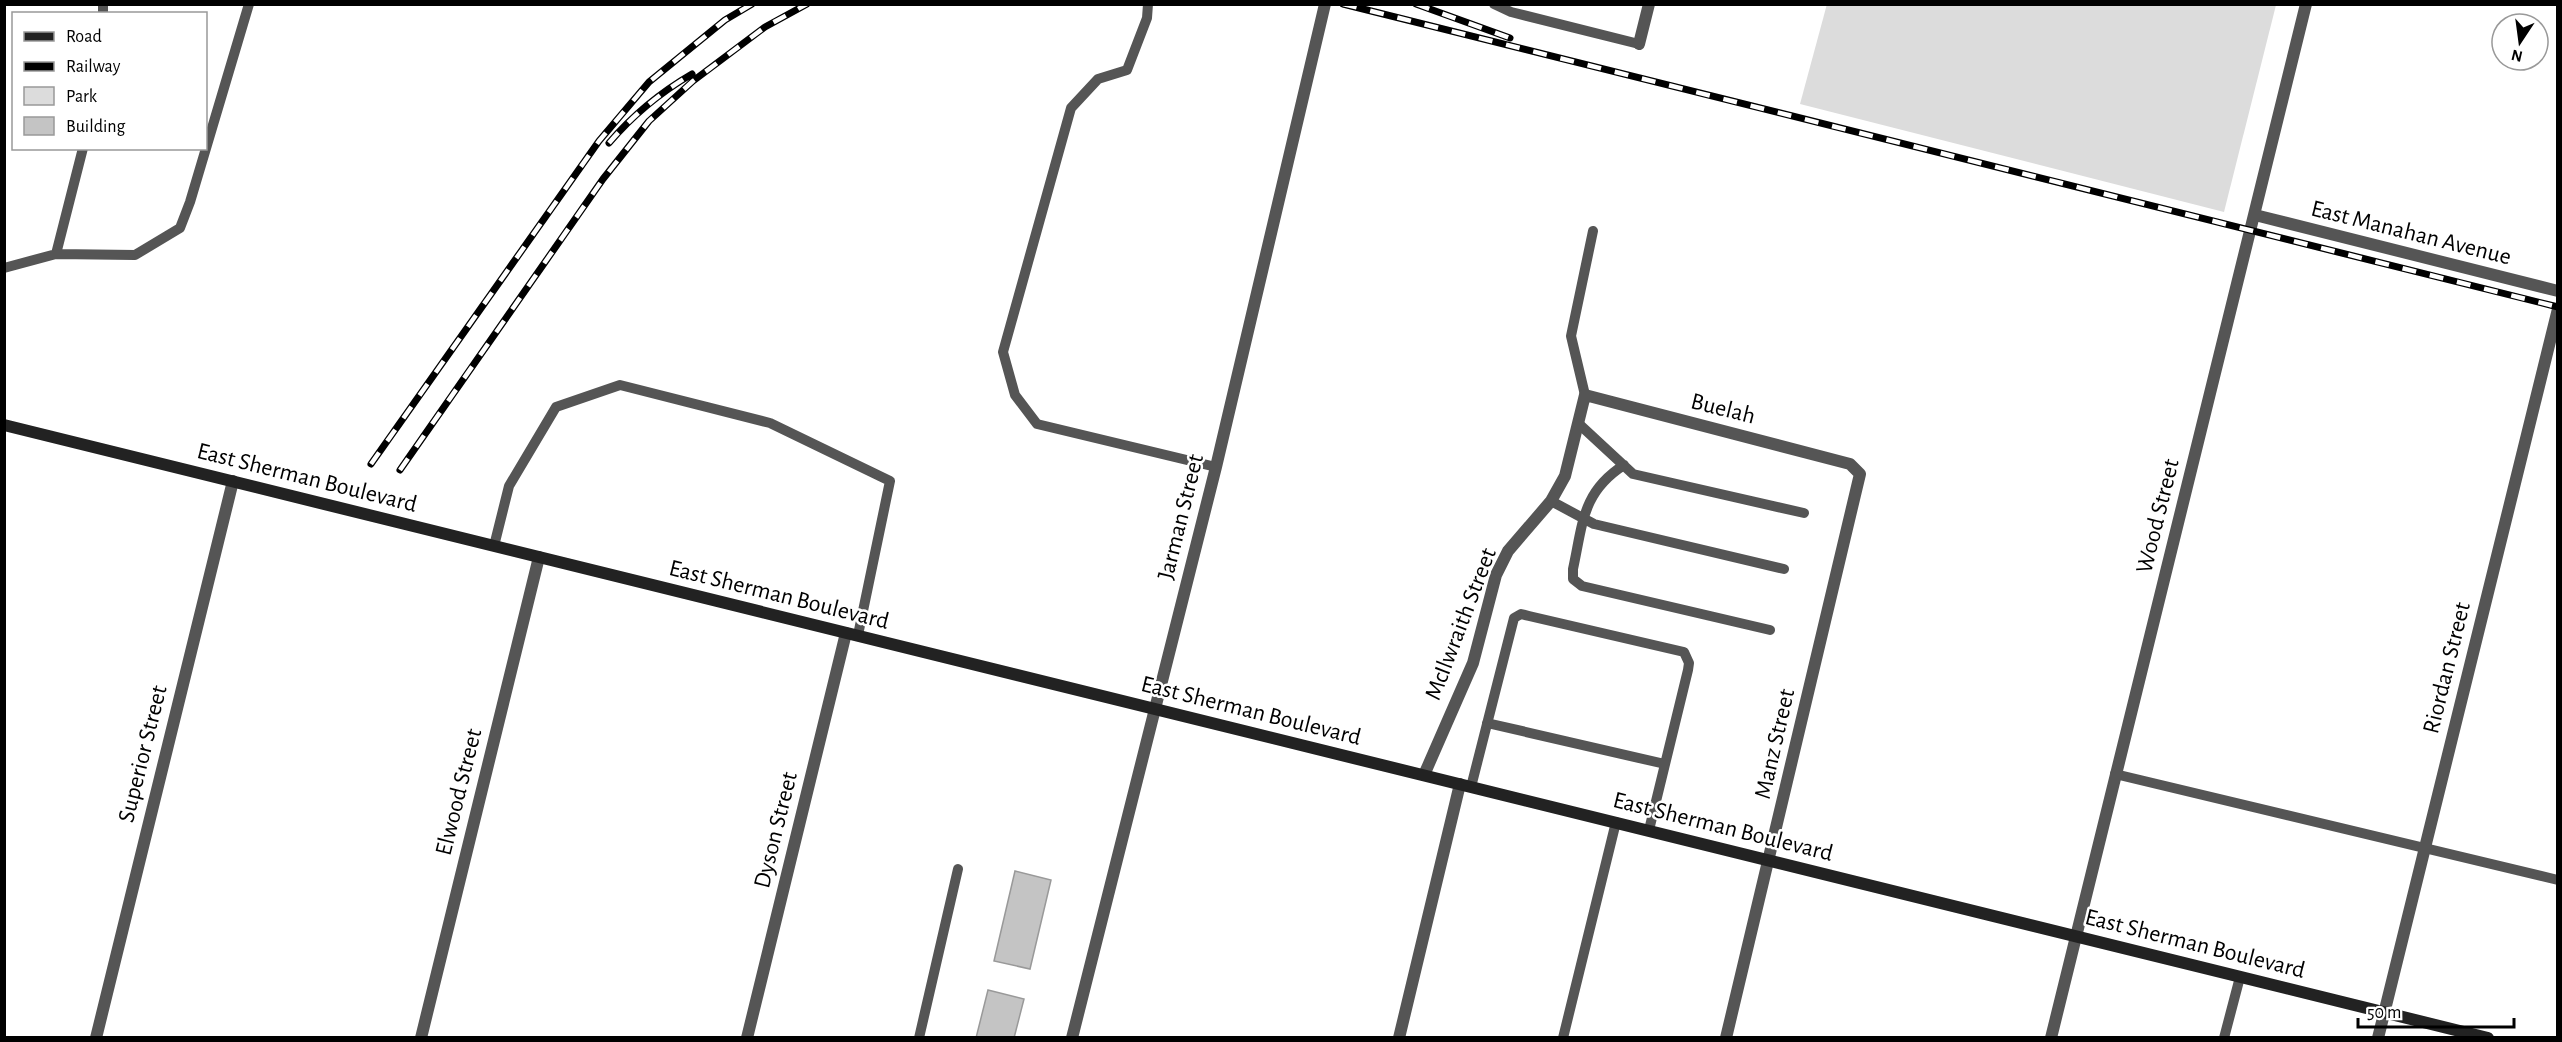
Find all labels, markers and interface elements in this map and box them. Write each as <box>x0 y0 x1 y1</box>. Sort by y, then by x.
legend <box>12 12 207 150</box>
north arrow <box>2490 12 2550 72</box>
text: Road <box>66 28 102 46</box>
text: N <box>2510 47 2524 65</box>
text: Railway <box>66 58 121 76</box>
text: Park <box>66 88 98 106</box>
text: Building <box>66 118 126 136</box>
street label: East Manahan Avenue <box>2308 197 2514 269</box>
street label: Buelah <box>1688 389 1758 429</box>
street label: East Sherman Boulevard <box>195 439 419 517</box>
street label: Jarman Street <box>1154 451 1208 582</box>
street label: Wood Street <box>2132 456 2184 576</box>
street label: McIlwraith Street <box>1421 545 1501 703</box>
street label: East Sherman Boulevard <box>667 556 891 634</box>
street label: Riordan Street <box>2419 600 2475 736</box>
street label: East Sherman Boulevard <box>1139 672 1363 750</box>
street label: Superior Street <box>114 683 172 825</box>
street label: Manz Street <box>1751 686 1799 801</box>
street label: Elwood Street <box>432 726 486 858</box>
street label: Dyson Street <box>750 769 802 891</box>
street label: East Sherman Boulevard <box>1611 788 1835 866</box>
street label: East Sherman Boulevard <box>2083 905 2307 983</box>
scale bar <box>2358 991 2514 1029</box>
text: 50 m <box>2367 1004 2401 1022</box>

